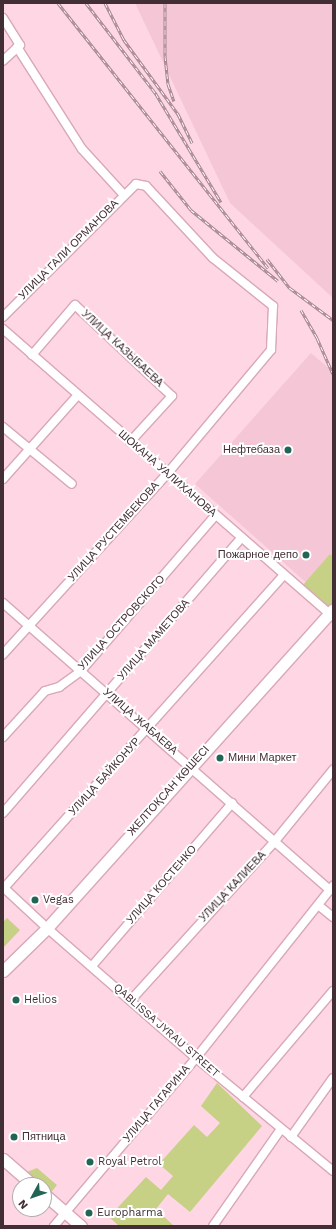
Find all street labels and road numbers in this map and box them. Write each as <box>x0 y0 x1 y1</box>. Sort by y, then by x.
street label: УЛИЦА ГАЛИ ОРМАНОВА <box>16 197 122 303</box>
street label: УЛИЦА КАЗЫБАЕВА <box>78 308 166 390</box>
street label: ШОКАНА УАЛИХАНОВА <box>115 428 219 520</box>
street label: УЛИЦА РУСТЕМБЕКОВА <box>66 479 162 585</box>
street label: УЛИЦА ОСТРОВСКОГО <box>76 573 168 673</box>
street label: УЛИЦА МАМЕТОВА <box>115 597 193 683</box>
street label: УЛИЦА ЖАБАЕВА <box>100 686 180 758</box>
street label: УЛИЦА БАЙКОНУР <box>67 735 143 819</box>
street label: ЖЕЛТОҚСАН КӨШЕСІ <box>125 743 213 839</box>
street label: УЛИЦА КОСТЕНКО <box>124 843 200 927</box>
street label: УЛИЦА КАЛИЕВА <box>197 849 269 925</box>
street label: QABLISSA JYRAU STREET <box>110 981 222 1081</box>
street label: УЛИЦА ГАГАРИНА <box>121 1063 193 1145</box>

